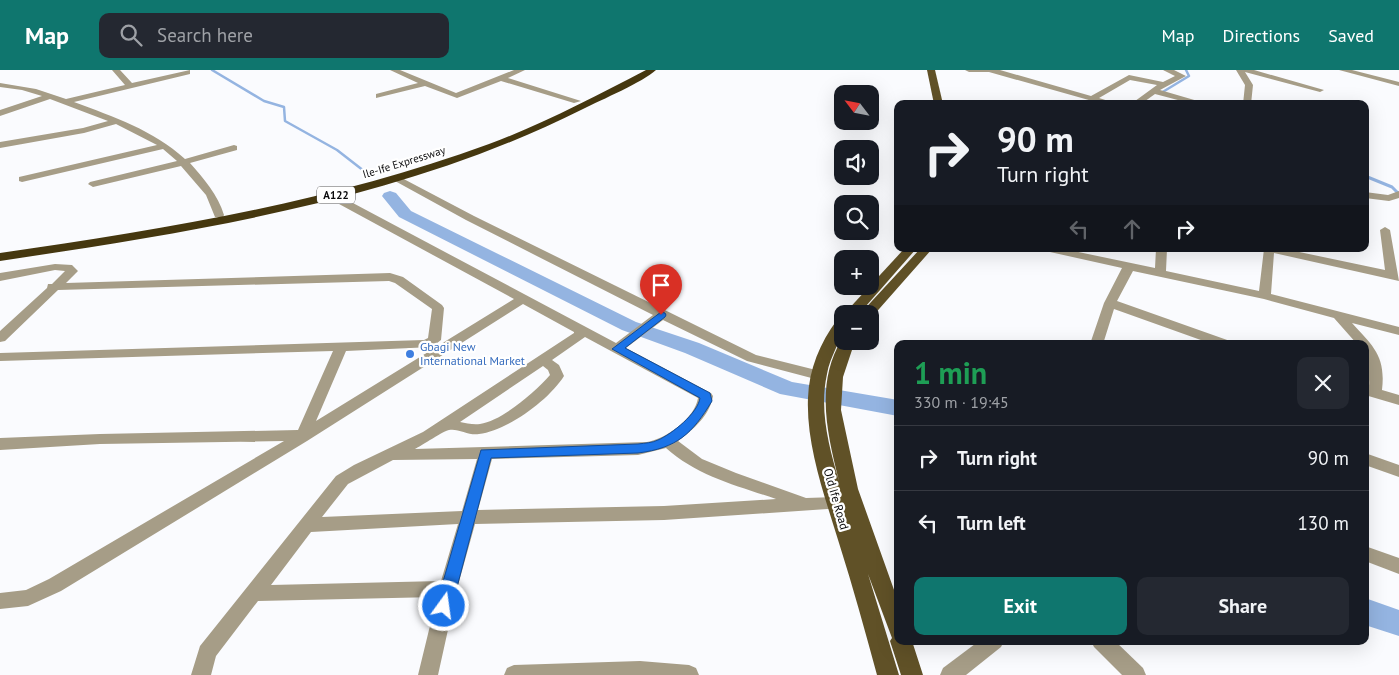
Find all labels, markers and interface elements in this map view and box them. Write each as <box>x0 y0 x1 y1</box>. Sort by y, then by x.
search box <box>99 13 449 58</box>
text: Map <box>25 20 69 51</box>
icon: search <box>117 21 145 49</box>
text: Search here <box>157 23 253 47</box>
text: Map <box>1162 24 1194 47</box>
text: Directions <box>1222 24 1300 47</box>
text: Saved <box>1328 24 1374 47</box>
north arrow <box>834 85 879 130</box>
map controls <box>834 85 879 350</box>
text: 90 m <box>997 116 1074 162</box>
icon: right <box>914 120 979 185</box>
button: sound <box>834 140 879 185</box>
street label: Ile-Ife Expressway <box>361 143 448 181</box>
text: Turn right <box>997 160 1089 188</box>
road number: A122 <box>317 186 355 204</box>
button: search <box>834 195 879 240</box>
icon: left <box>1065 215 1093 243</box>
icon: ahead <box>1118 215 1146 243</box>
icon: right <box>1171 215 1199 243</box>
button: + <box>834 250 879 295</box>
pin <box>640 264 682 315</box>
icon: arrive <box>647 271 675 299</box>
button: − <box>834 305 879 350</box>
place label: Gbagi New International Market <box>420 339 525 368</box>
marker: Gbagi New International Market <box>404 348 416 360</box>
text: 1 min <box>914 353 987 392</box>
button: close <box>1297 357 1349 409</box>
text: 330 m · 19:45 <box>914 392 1009 412</box>
icon: right <box>914 444 942 472</box>
text: Turn right <box>957 446 1037 470</box>
text: 90 m <box>1308 446 1349 470</box>
street label: Old Ife Road <box>821 466 852 531</box>
icon: left <box>914 509 942 537</box>
text: Turn left <box>957 511 1026 535</box>
text: 130 m <box>1297 511 1349 535</box>
button: Exit <box>914 577 1127 635</box>
button: Share <box>1137 577 1349 635</box>
position arrow <box>417 579 469 631</box>

